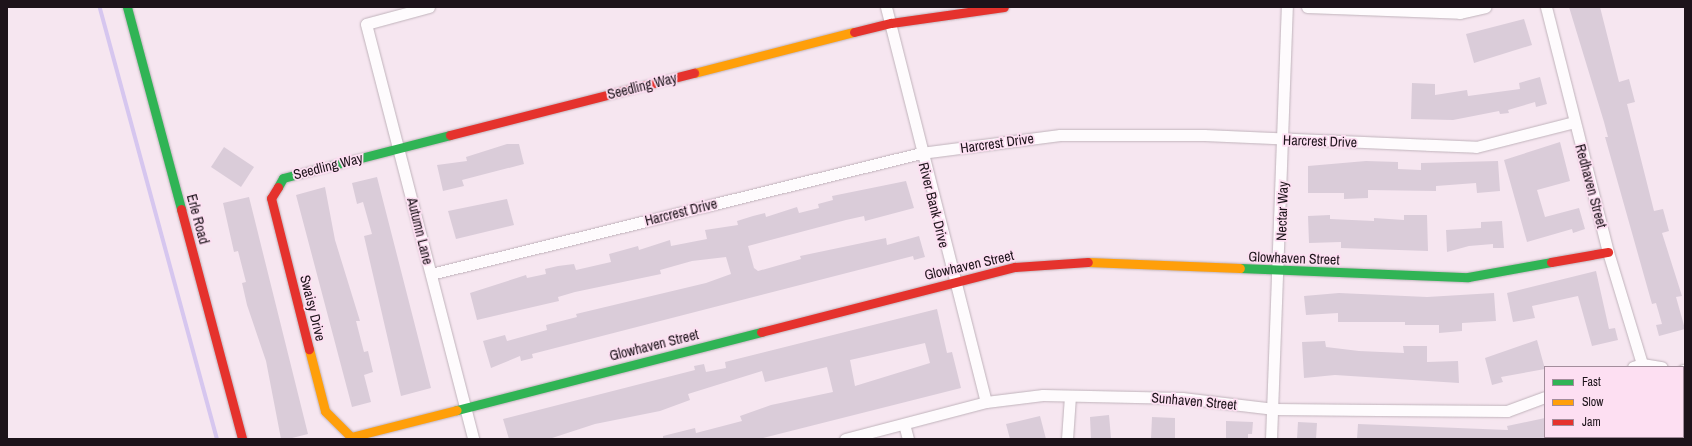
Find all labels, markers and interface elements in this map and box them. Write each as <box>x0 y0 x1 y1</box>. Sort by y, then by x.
street label: Seedling Way <box>605 69 679 103</box>
street label: Harcrest Drive <box>959 130 1035 156</box>
street label: Harcrest Drive <box>1283 131 1357 151</box>
street label: Redhaven Street <box>1572 142 1610 230</box>
street label: Seedling Way <box>291 149 365 183</box>
street label: River Bank Drive <box>915 161 953 249</box>
street label: Nectar Way <box>1273 181 1291 241</box>
street label: Erle Road <box>183 192 213 246</box>
street label: Harcrest Drive <box>643 195 719 229</box>
street label: Autumn Lane <box>404 196 436 266</box>
street label: Glowhaven Street <box>923 247 1015 283</box>
street label: Glowhaven Street <box>1248 248 1340 268</box>
street label: Swaisy Drive <box>297 273 329 343</box>
street label: Glowhaven Street <box>608 326 700 364</box>
legend <box>1544 366 1684 438</box>
text: Fast <box>1582 374 1601 390</box>
street label: Sunhaven Street <box>1151 389 1237 413</box>
text: Slow <box>1582 394 1603 410</box>
text: Jam <box>1582 414 1601 430</box>

